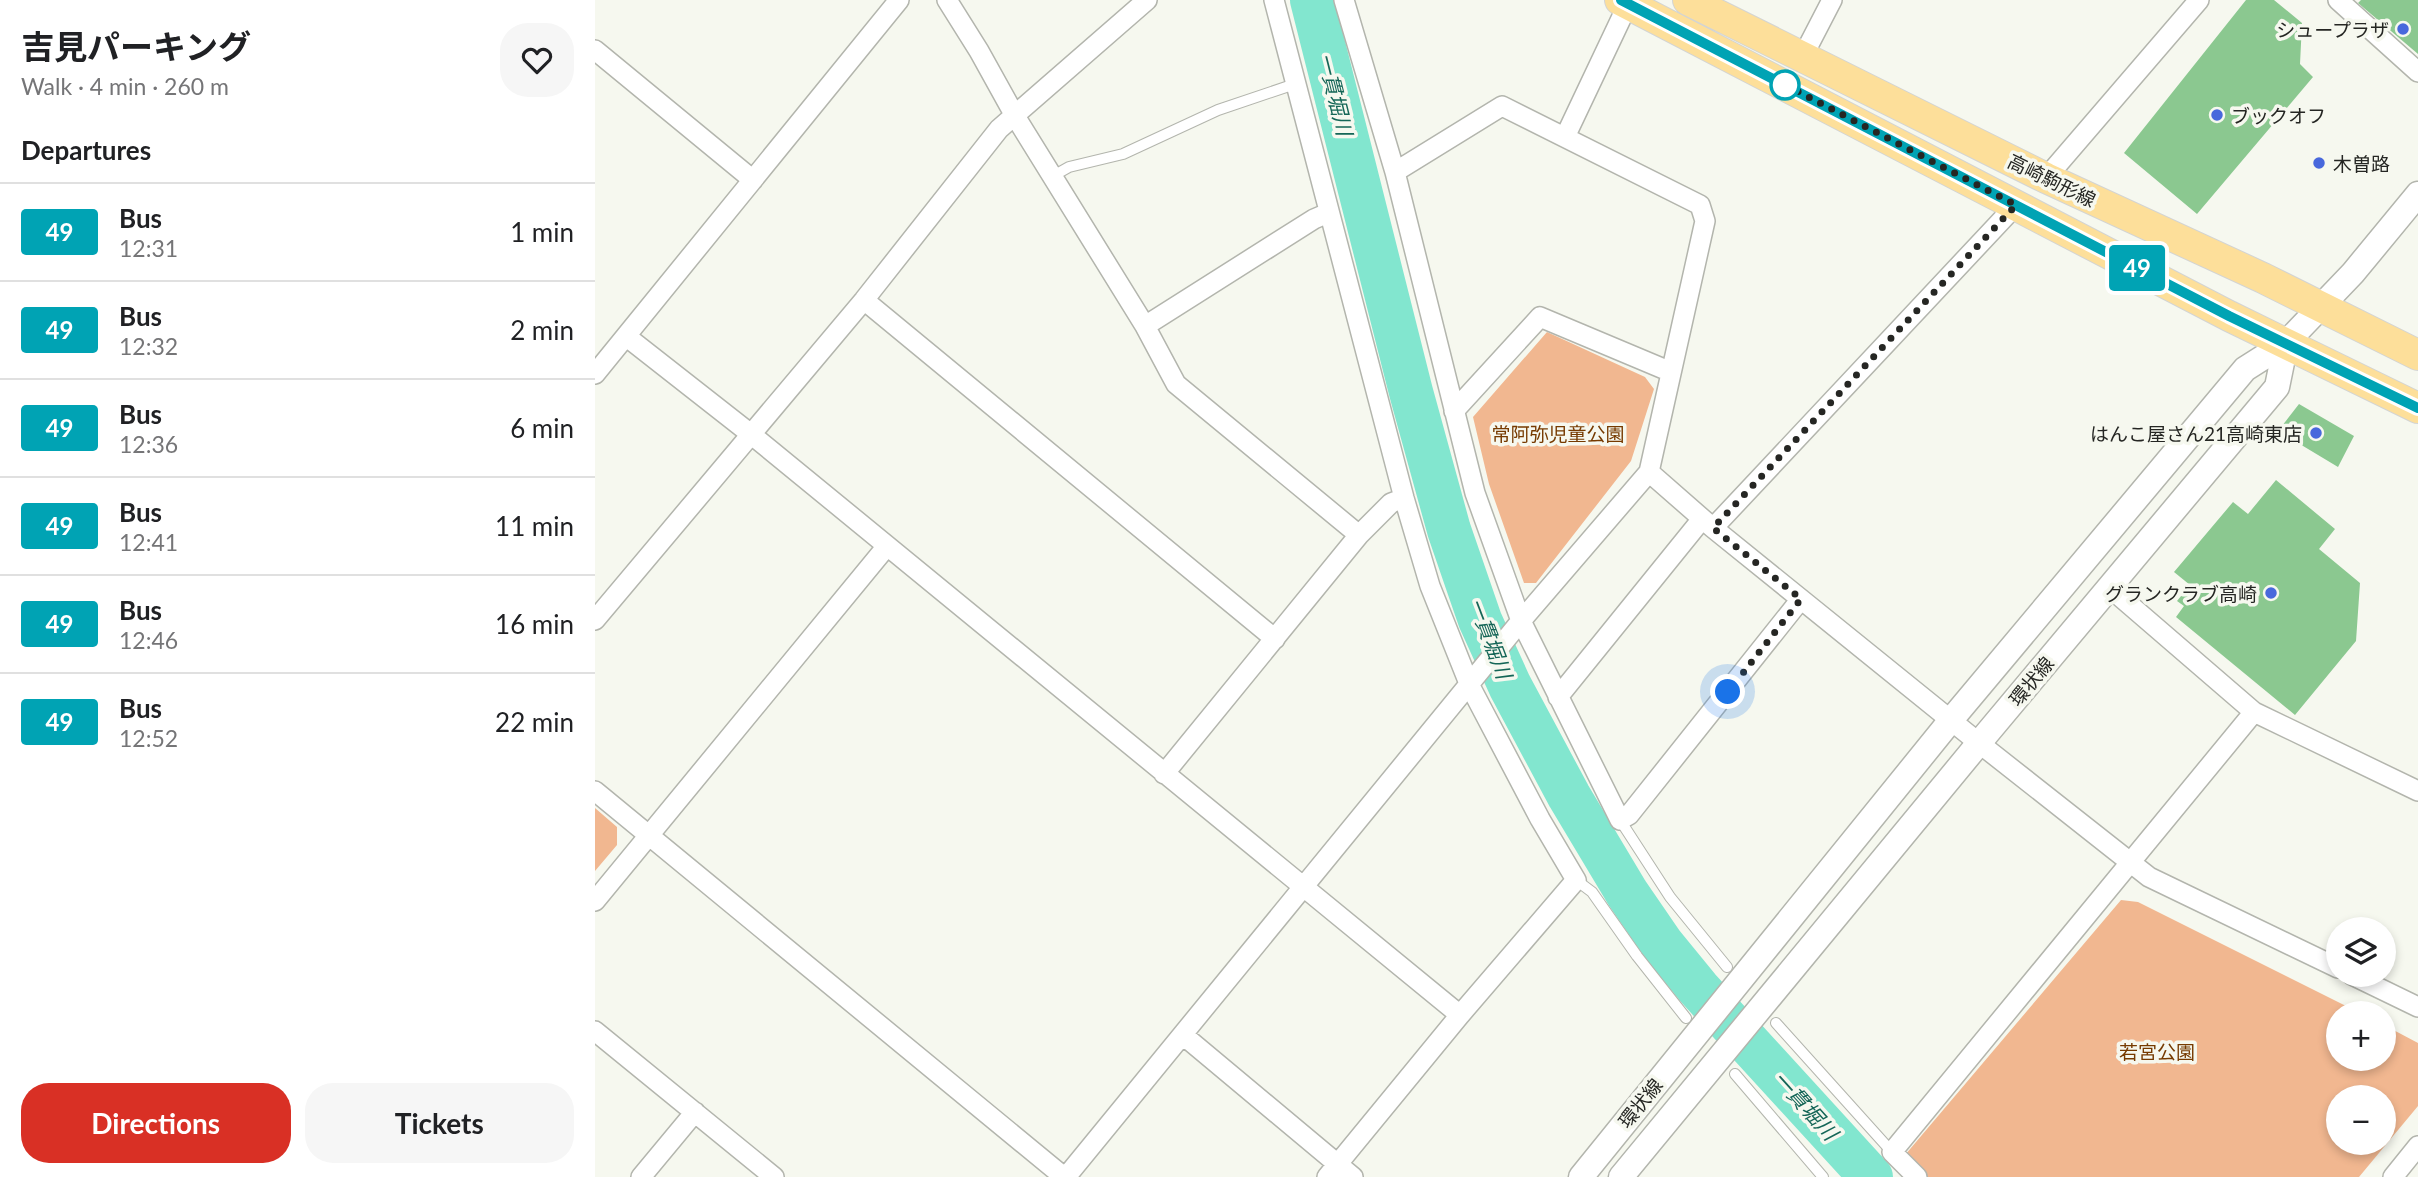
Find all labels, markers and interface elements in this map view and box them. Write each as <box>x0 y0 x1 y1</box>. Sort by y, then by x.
place label: シュープラザ <box>2276 18 2389 41</box>
marker: シュープラザ <box>2395 21 2411 37</box>
button: heart <box>500 23 574 97</box>
text: 吉見パーキング <box>21 26 251 66</box>
water label: 一貫堀川 <box>1314 50 1359 140</box>
unlabelled marker <box>1770 70 1800 100</box>
text: Walk · 4 min · 260 m <box>21 72 229 100</box>
place label: ブックオフ <box>2231 104 2326 127</box>
marker: ブックオフ <box>2209 107 2225 123</box>
text: Departures <box>21 134 151 166</box>
street label: 高崎駒形線 <box>2004 149 2100 211</box>
place label: 木曽路 <box>2333 152 2390 175</box>
marker: 木曽路 <box>2311 155 2327 171</box>
text: Bus <box>119 202 162 234</box>
text: 1 min <box>510 216 574 248</box>
text: 49 <box>46 217 73 246</box>
text: 12:31 <box>119 234 178 262</box>
line badge: 49 <box>2105 245 2169 291</box>
text: 49 <box>2123 253 2151 282</box>
text: Bus <box>119 300 162 332</box>
text: 2 min <box>510 314 574 346</box>
text: 49 <box>46 315 73 344</box>
text: 12:32 <box>119 332 178 360</box>
text: Bus <box>119 398 162 430</box>
text: 6 min <box>510 412 574 444</box>
text: 49 <box>46 413 73 442</box>
park label: 常阿弥児童公園 <box>1491 422 1625 445</box>
place label: はんこ屋さん21高崎東店 <box>2090 422 2302 445</box>
marker: はんこ屋さん21高崎東店 <box>2308 425 2324 441</box>
text: 12:36 <box>119 430 178 458</box>
text: Bus <box>119 496 162 528</box>
text: 11 min <box>495 510 574 542</box>
text: 49 <box>46 511 73 540</box>
text: 12:41 <box>119 528 178 556</box>
place label: グランクラブ高崎 <box>2105 582 2257 605</box>
marker: グランクラブ高崎 <box>2263 585 2279 601</box>
text: Bus <box>119 594 162 626</box>
water label: 一貫堀川 <box>1464 594 1518 684</box>
text: 16 min <box>495 608 574 640</box>
text: 49 <box>46 609 73 638</box>
text: 12:46 <box>119 626 178 654</box>
street label: 環状線 <box>2004 652 2058 710</box>
your location <box>1710 674 1745 709</box>
text: Bus <box>119 692 162 724</box>
text: 22 min <box>495 706 574 738</box>
text: 49 <box>46 707 73 736</box>
text: 12:52 <box>119 724 178 752</box>
map controls <box>2326 917 2396 1155</box>
button: layers <box>2326 917 2396 987</box>
button: + <box>2326 1001 2396 1071</box>
park label: 若宮公園 <box>2119 1040 2195 1063</box>
water label: 一貫堀川 <box>1769 1065 1845 1146</box>
street label: 環状線 <box>1613 1074 1667 1132</box>
button: Directions <box>21 1083 291 1163</box>
button: Tickets <box>305 1083 574 1163</box>
button: − <box>2326 1085 2396 1155</box>

